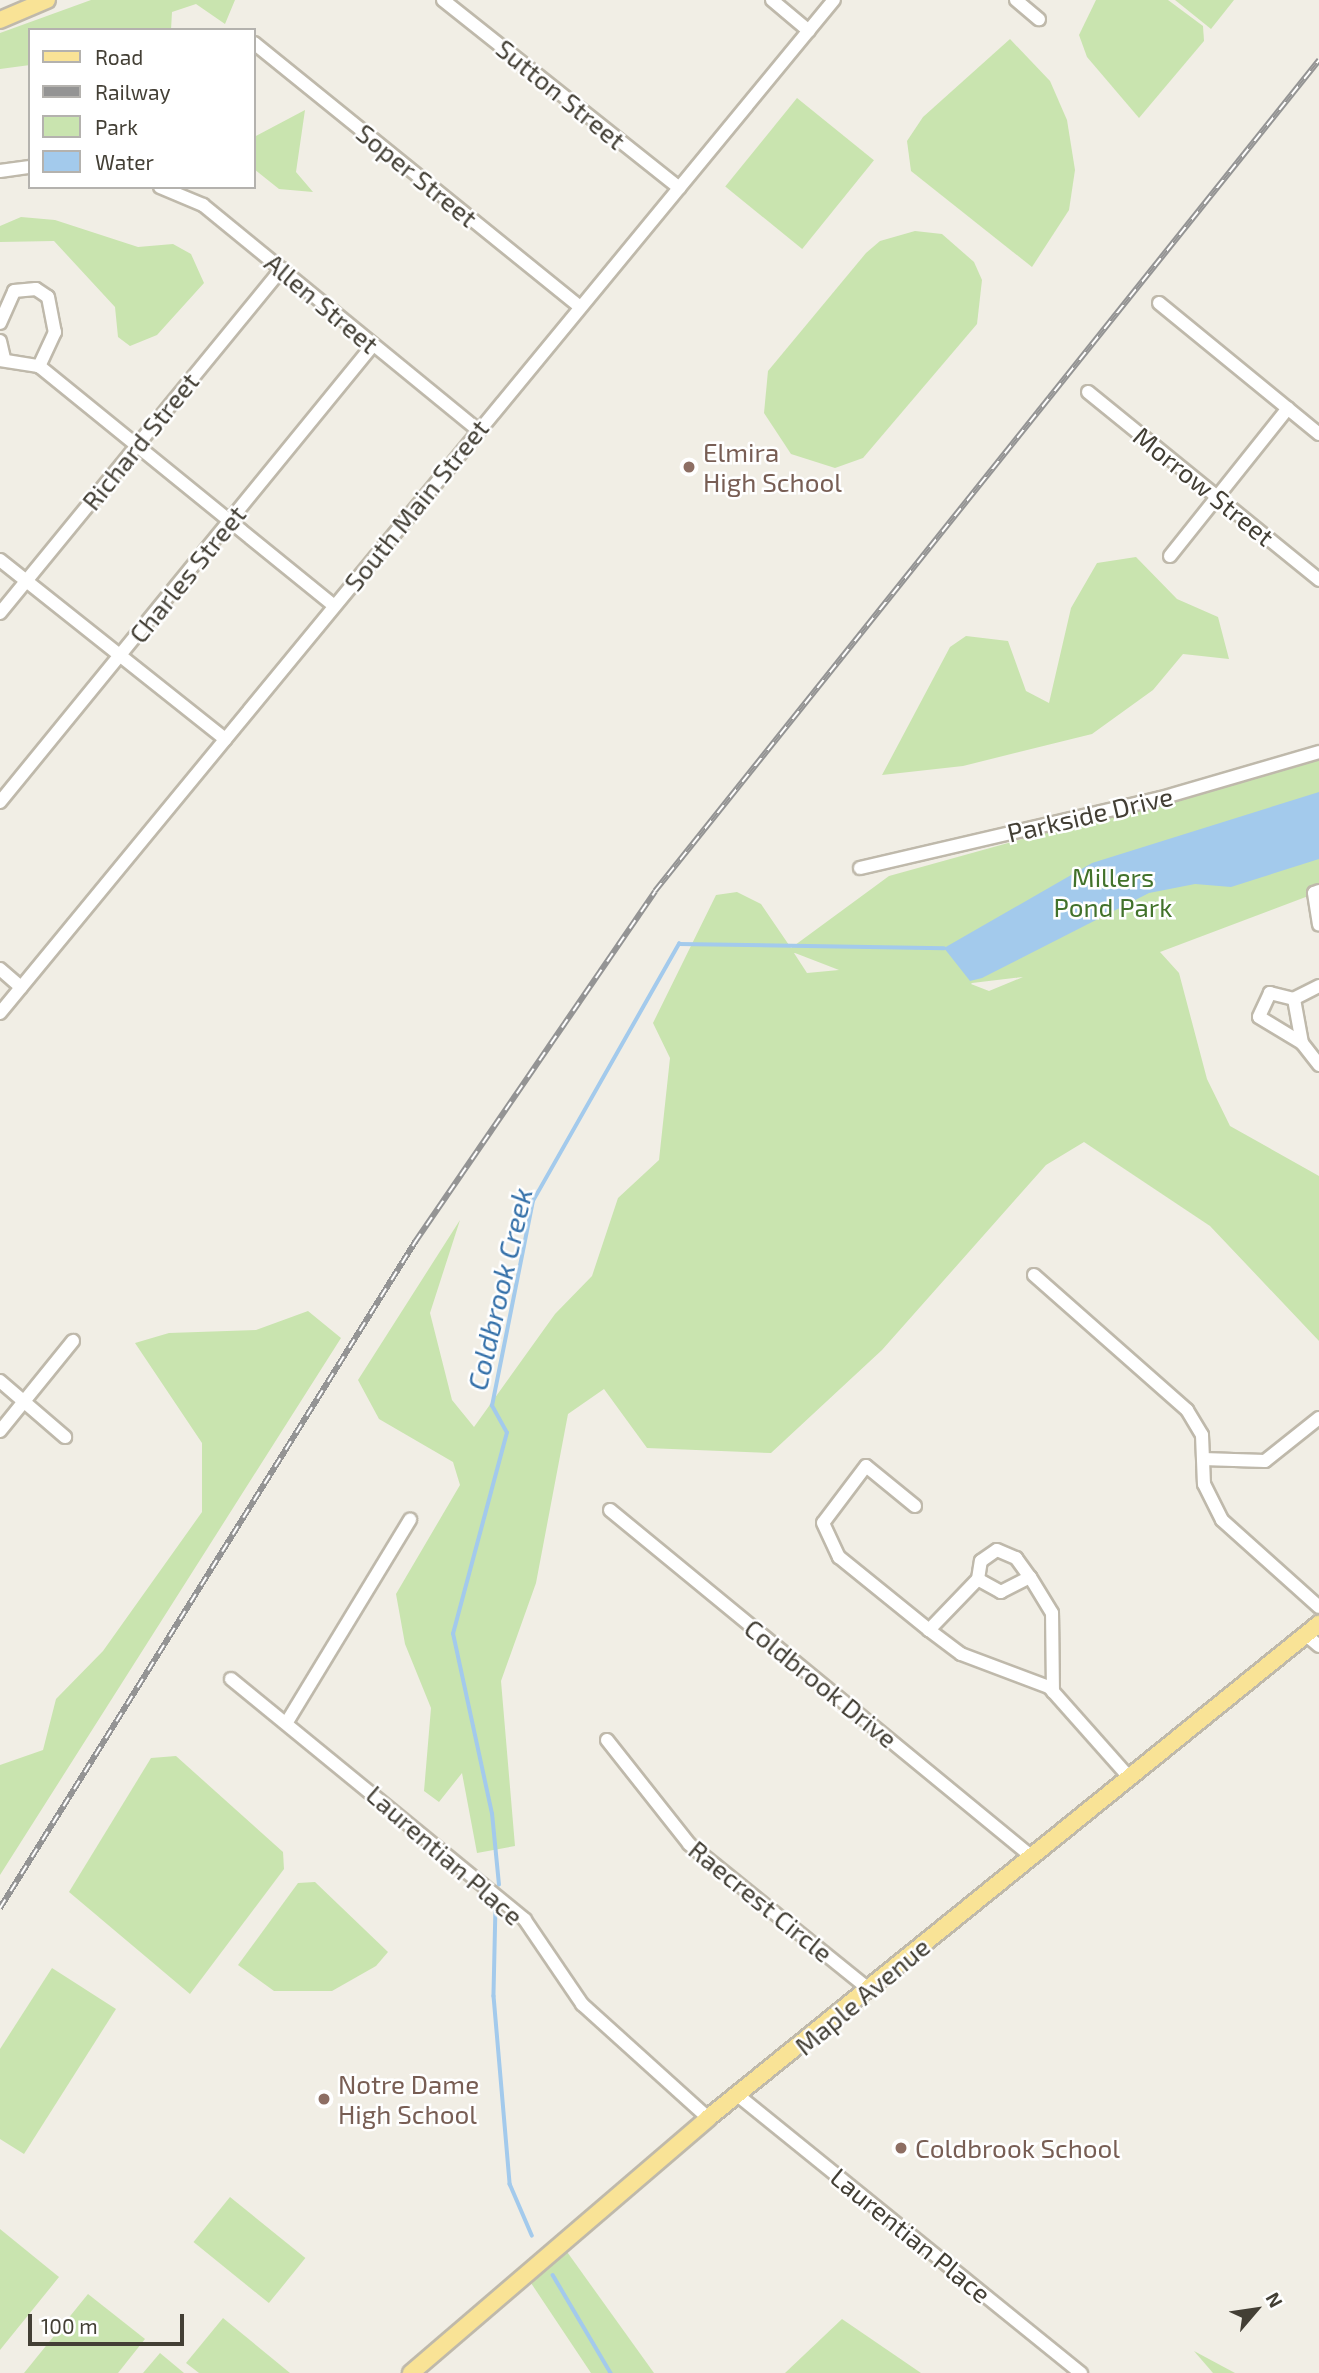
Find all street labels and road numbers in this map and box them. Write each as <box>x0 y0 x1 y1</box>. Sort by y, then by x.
street label: Sutton Street <box>490 32 632 156</box>
street label: Soper Street <box>350 117 484 233</box>
street label: Allen Street <box>259 246 385 360</box>
street label: Richard Street <box>75 366 205 516</box>
street label: South Main Street <box>337 413 495 597</box>
street label: Morrow Street <box>1127 420 1281 552</box>
street label: Charles Street <box>122 499 252 649</box>
street label: Parkside Drive <box>1004 780 1176 848</box>
street label: Coldbrook Drive <box>738 1612 904 1754</box>
street label: Laurentian Place <box>360 1779 530 1931</box>
street label: Raecrest Circle <box>683 1834 839 1968</box>
street label: Maple Avenue <box>788 1930 936 2062</box>
street label: Laurentian Place <box>825 2161 997 2309</box>

